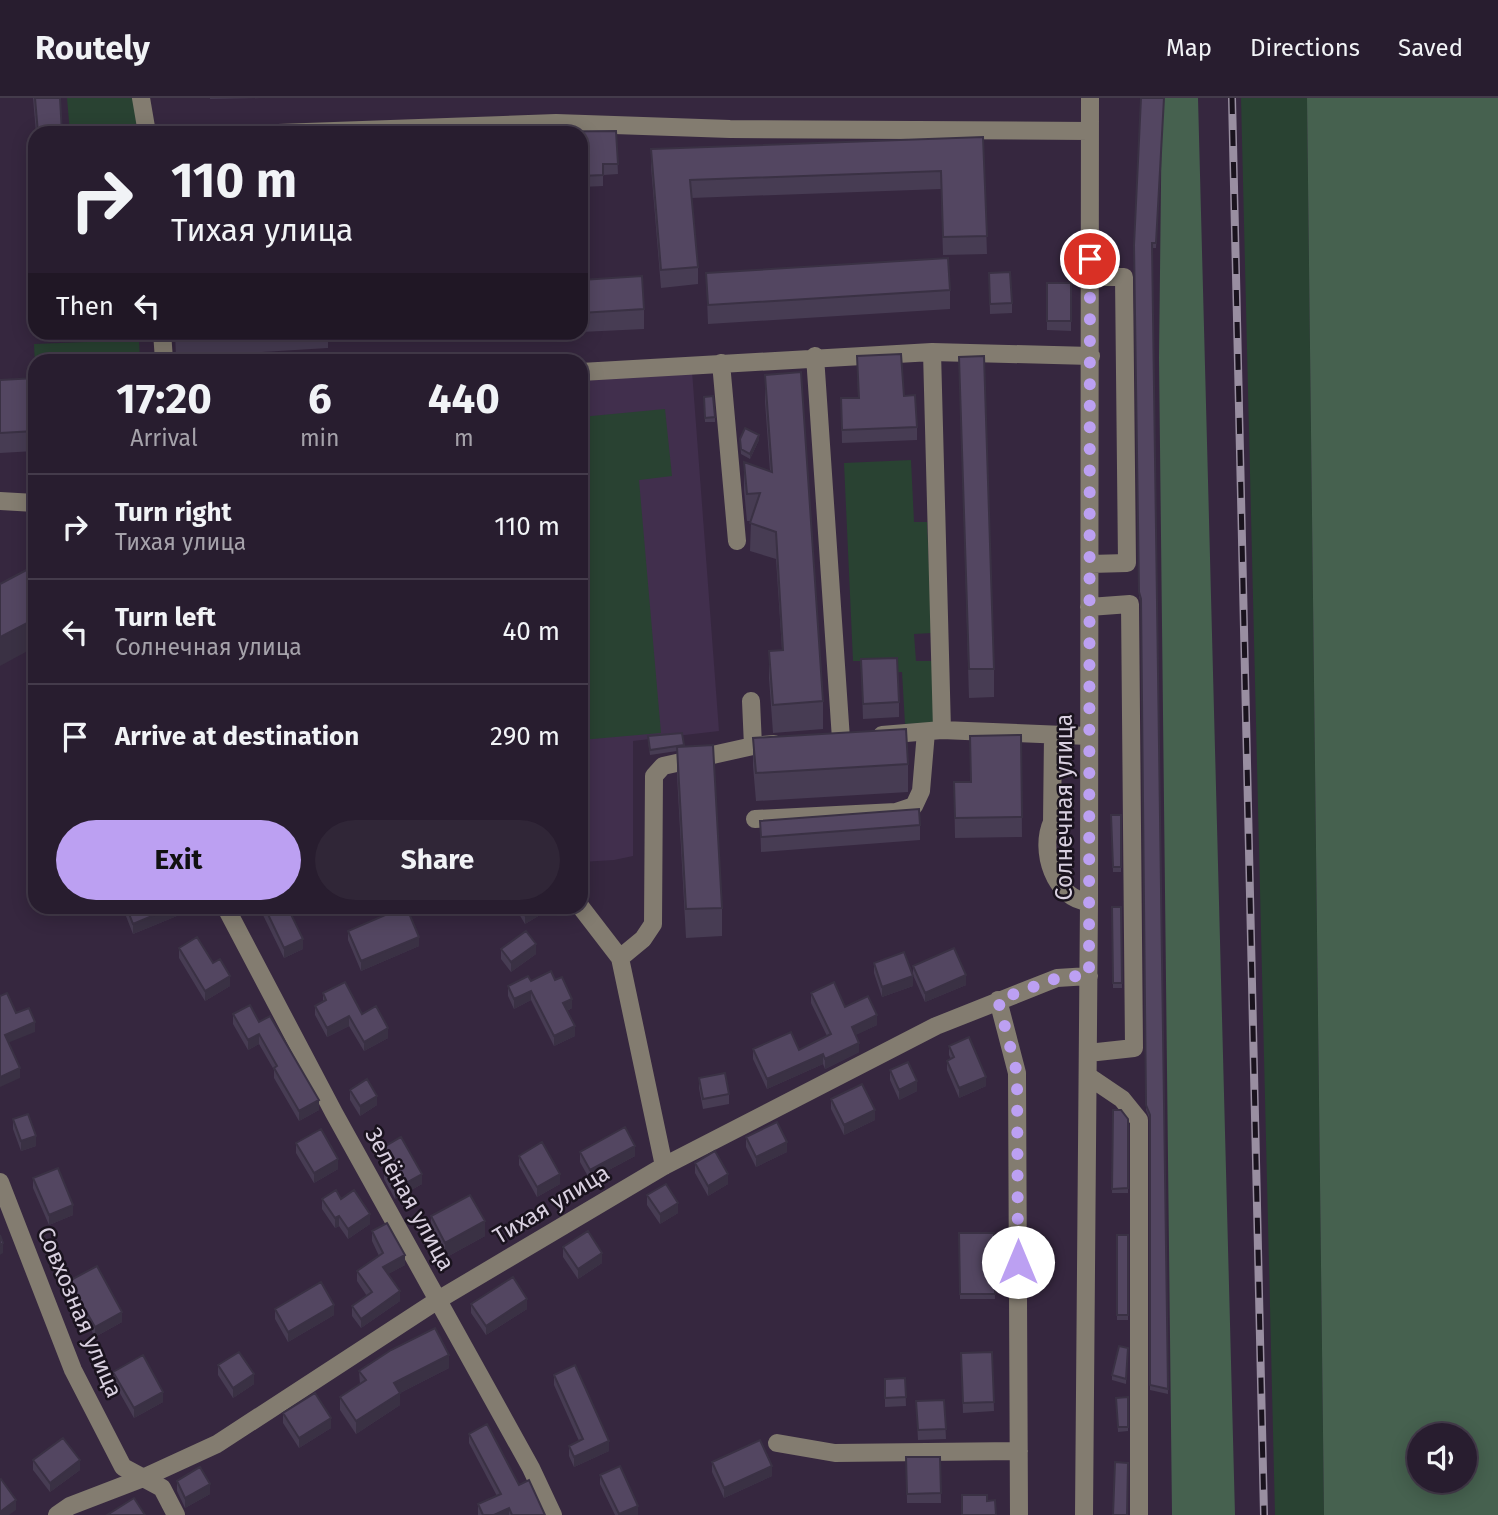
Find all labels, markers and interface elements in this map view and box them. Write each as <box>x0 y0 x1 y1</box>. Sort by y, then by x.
text: Routely <box>35 28 150 68</box>
text: Map <box>1166 34 1212 62</box>
text: Directions <box>1250 34 1360 62</box>
text: Saved <box>1398 34 1463 62</box>
text: 110 m <box>171 151 297 210</box>
icon: right <box>56 154 147 245</box>
text: Тихая улица <box>171 211 354 249</box>
pin <box>1060 229 1120 289</box>
icon: arrive <box>1071 240 1109 278</box>
icon: left <box>128 287 166 325</box>
text: Then <box>56 291 114 322</box>
text: 17:20 <box>116 374 212 424</box>
text: 6 <box>308 374 332 424</box>
text: 440 <box>428 374 500 424</box>
text: Arrival <box>130 424 198 452</box>
text: min <box>300 424 340 452</box>
text: m <box>454 424 474 452</box>
text: Turn right <box>115 497 232 528</box>
icon: right <box>56 508 94 546</box>
text: 110 m <box>494 511 560 542</box>
text: Тихая улица <box>115 528 246 556</box>
text: Turn left <box>115 602 216 633</box>
icon: left <box>56 613 94 651</box>
text: 40 m <box>502 616 560 647</box>
text: Солнечная улица <box>115 633 302 661</box>
street label: Солнечная улица <box>1050 714 1078 900</box>
icon: arrive <box>56 718 94 756</box>
text: Arrive at destination <box>115 721 359 752</box>
text: 290 m <box>490 721 560 752</box>
button: Exit <box>56 820 301 900</box>
button: Share <box>315 820 560 900</box>
street label: Зелёная улица <box>359 1123 461 1275</box>
street label: Тихая улица <box>488 1158 614 1250</box>
street label: Совхозная улица <box>31 1222 129 1402</box>
position arrow <box>981 1225 1055 1299</box>
map controls <box>1407 1423 1477 1493</box>
button: sound <box>1407 1423 1477 1493</box>

